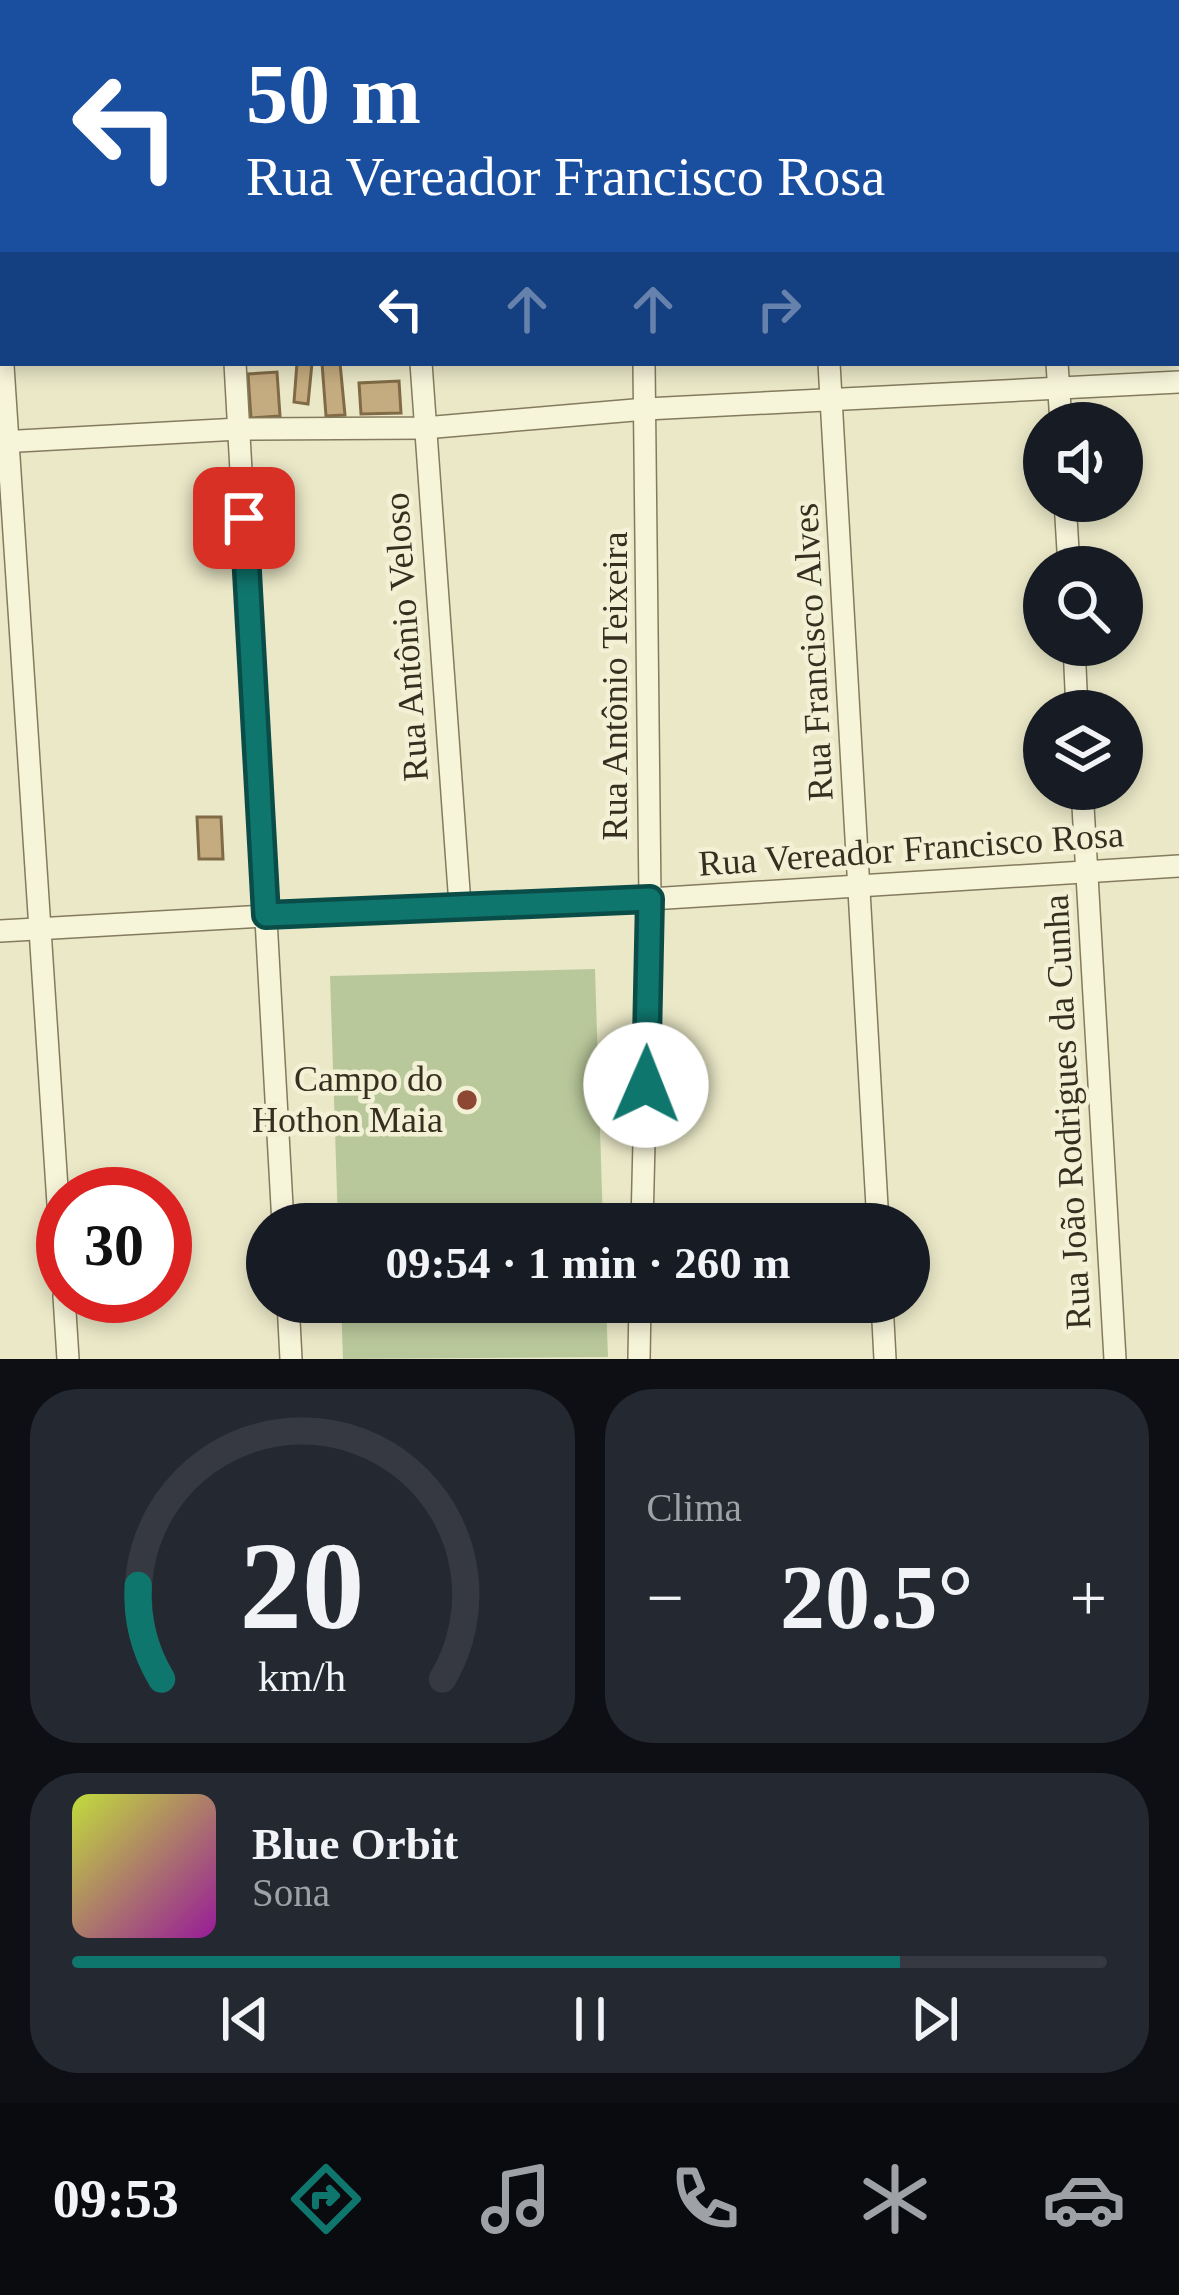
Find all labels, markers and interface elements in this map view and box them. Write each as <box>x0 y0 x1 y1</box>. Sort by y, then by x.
icon: left <box>48 48 204 204</box>
text: 50 m <box>246 48 421 141</box>
text: Rua Vereador Francisco Rosa <box>246 147 885 207</box>
icon: left <box>368 276 434 342</box>
icon: ahead <box>494 276 560 342</box>
icon: ahead <box>620 276 686 342</box>
icon: right <box>746 276 812 342</box>
map controls <box>1023 402 1143 810</box>
button: sound <box>1023 402 1143 522</box>
pin <box>193 467 295 569</box>
icon: arrive <box>211 485 277 551</box>
street label: Rua Antônio Veloso <box>376 491 436 783</box>
street label: Rua Francisco Alves <box>785 502 841 802</box>
street label: Rua Antônio Teixeira <box>595 532 635 840</box>
button: search <box>1023 546 1143 666</box>
button: layers <box>1023 690 1143 810</box>
street label: Rua Vereador Francisco Rosa <box>697 814 1125 884</box>
street label: Rua João Rodrigues da Cunha <box>1036 893 1098 1331</box>
position arrow <box>583 1022 709 1148</box>
place label: Campo do Hothon Maia <box>252 1059 443 1140</box>
marker: Campo do Hothon Maia <box>454 1087 480 1113</box>
speed limit sign: 30 <box>36 1167 192 1323</box>
text: 09:54 · 1 min · 260 m <box>386 1238 791 1288</box>
text: Clima <box>647 1486 742 1529</box>
text: 20 <box>240 1517 365 1655</box>
text: 20.5° <box>780 1548 974 1647</box>
text: − <box>647 1561 684 1634</box>
text: + <box>1070 1561 1107 1634</box>
text: km/h <box>258 1653 346 1700</box>
text: Blue Orbit <box>252 1819 458 1869</box>
text: Sona <box>252 1871 330 1914</box>
icon: previous <box>212 1986 278 2052</box>
icon: pause <box>557 1986 623 2052</box>
icon: next <box>902 1986 968 2052</box>
icon: directions <box>284 2157 368 2241</box>
icon: music <box>474 2157 558 2241</box>
icon: phone <box>663 2157 747 2241</box>
icon: climate <box>853 2157 937 2241</box>
icon: car <box>1042 2157 1126 2241</box>
text: 09:53 <box>53 2169 179 2229</box>

